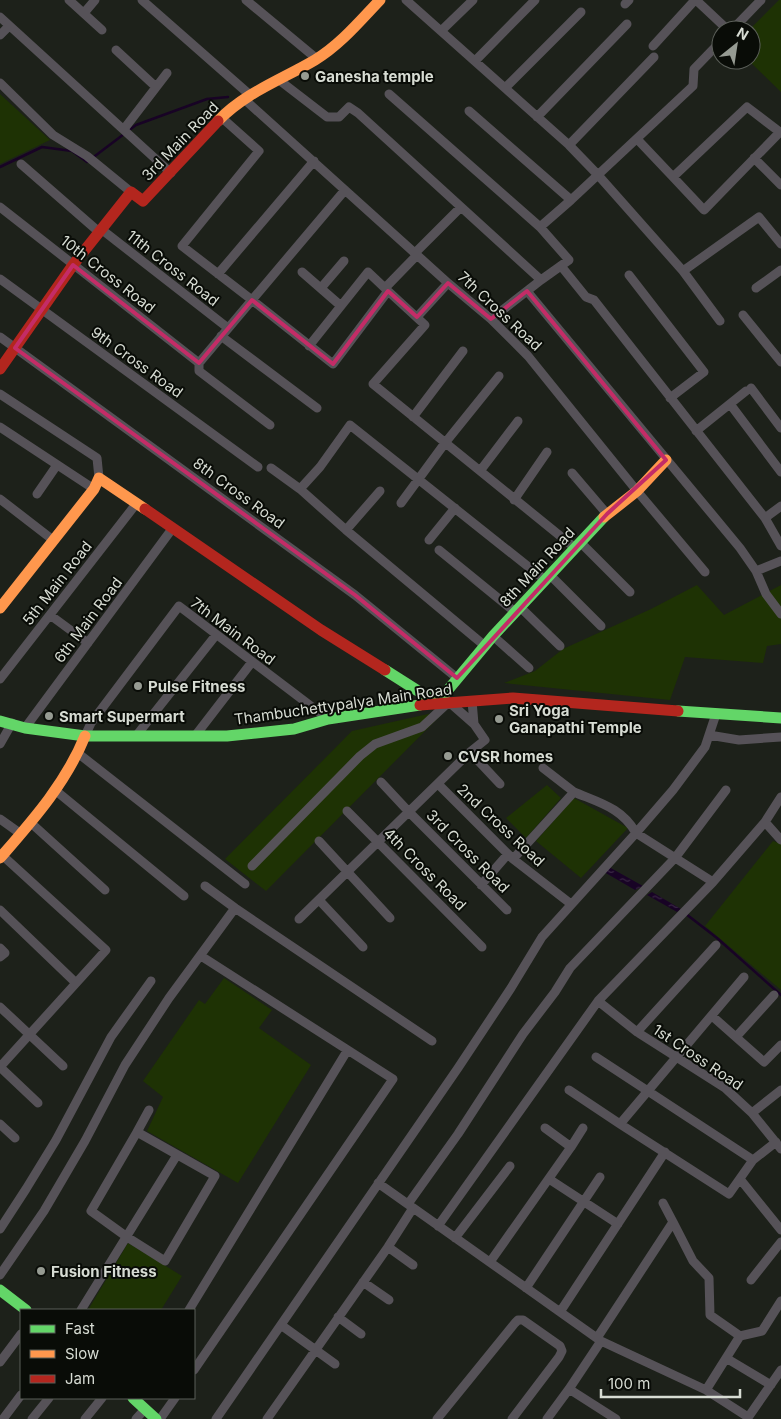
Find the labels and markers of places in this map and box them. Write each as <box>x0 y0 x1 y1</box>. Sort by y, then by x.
place label: Ganesha temple <box>315 67 434 86</box>
marker: Ganesha temple <box>299 70 311 82</box>
place label: Pulse Fitness <box>148 677 245 696</box>
marker: Pulse Fitness <box>132 680 144 692</box>
place label: Sri Yoga Ganapathi Temple <box>509 701 642 737</box>
place label: Smart Supermart <box>59 707 185 726</box>
marker: Smart Supermart <box>43 710 55 722</box>
marker: Sri Yoga Ganapathi Temple <box>493 713 505 725</box>
place label: CVSR homes <box>458 747 553 766</box>
marker: CVSR homes <box>442 750 454 762</box>
place label: Fusion Fitness <box>51 1262 157 1281</box>
marker: Fusion Fitness <box>35 1265 47 1277</box>

